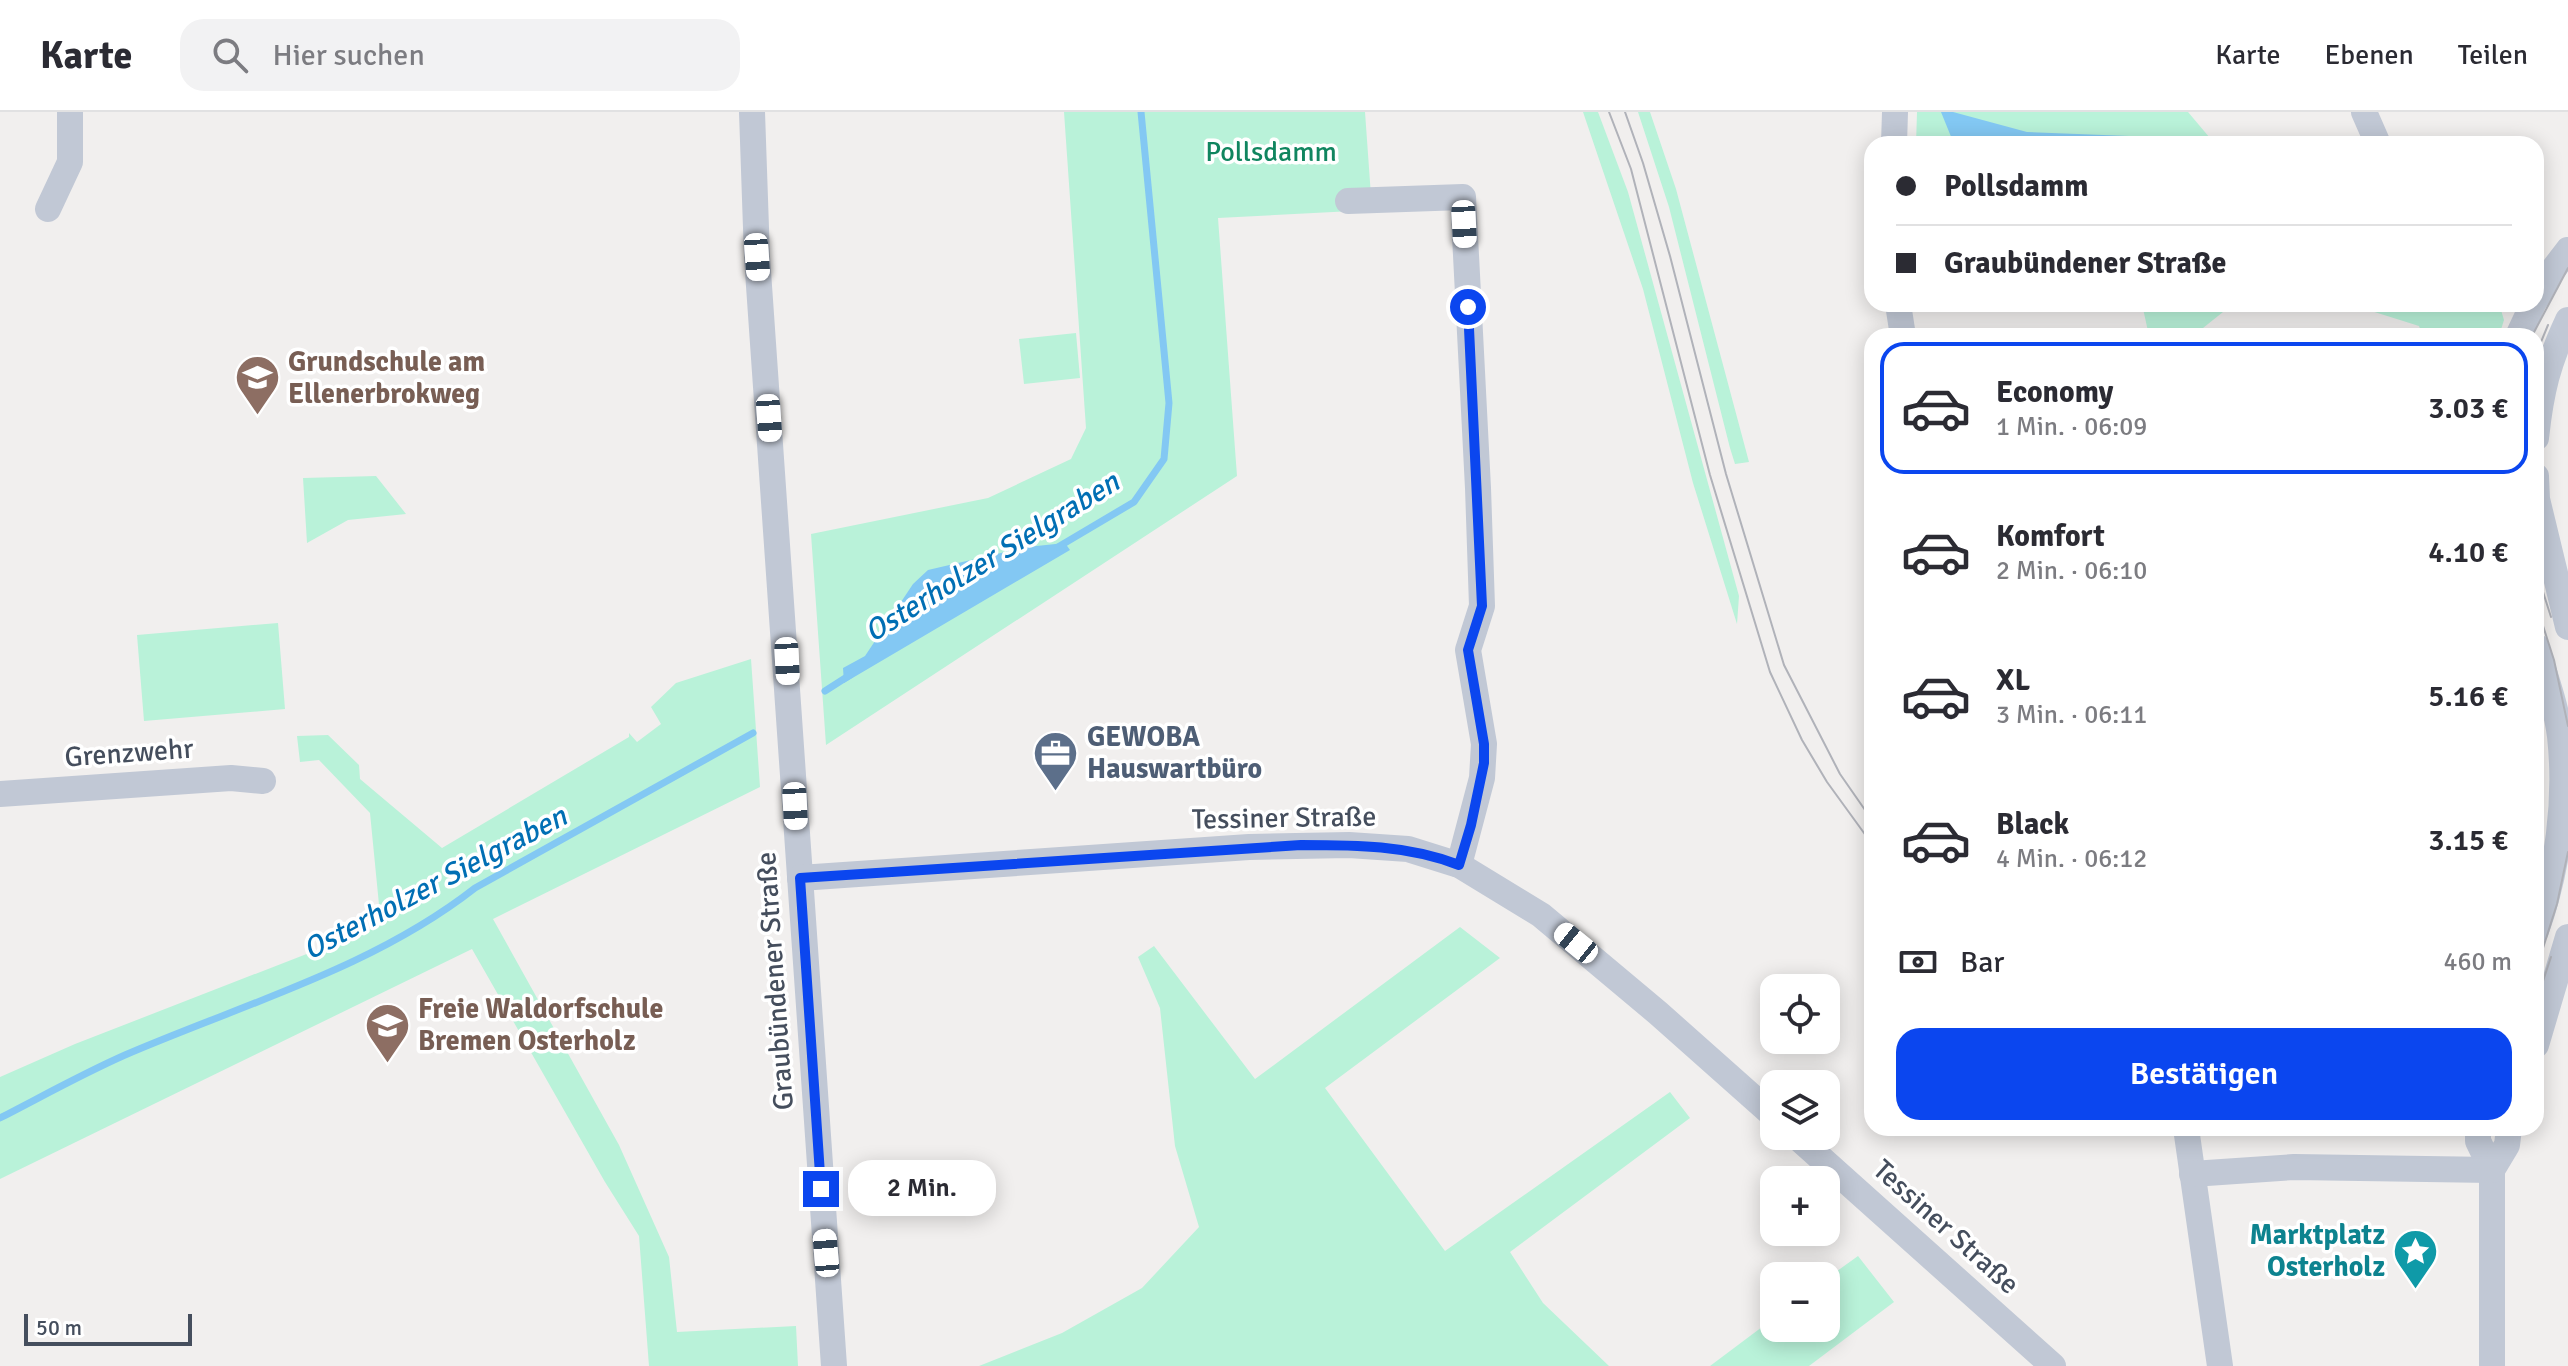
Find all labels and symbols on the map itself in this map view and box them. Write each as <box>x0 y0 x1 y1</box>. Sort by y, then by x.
park label: Pollsdamm <box>1205 135 1337 169</box>
car <box>1451 199 1477 249</box>
car <box>743 232 771 282</box>
route start <box>1450 289 1486 325</box>
place label: Grundschule am Ellenerbrokweg <box>288 345 485 411</box>
school or university icon: Grundschule am Ellenerbrokweg <box>233 354 281 417</box>
car <box>755 393 783 443</box>
water label: Osterholzer Sielgraben <box>858 463 1128 650</box>
car <box>774 636 800 686</box>
place label: GEWOBA Hauswartbüro <box>1087 720 1262 786</box>
office icon: GEWOBA Hauswartbüro <box>1032 729 1080 792</box>
street label: Grenzwehr <box>63 731 195 774</box>
car <box>782 781 808 831</box>
water label: Osterholzer Sielgraben <box>297 797 575 968</box>
street label: Tessiner Straße <box>1191 799 1377 837</box>
street label: Graubündener Straße <box>749 851 801 1111</box>
car <box>1550 919 1602 967</box>
place label: Freie Waldorfschule Bremen Osterholz <box>418 992 663 1058</box>
school or university icon: Freie Waldorfschule Bremen Osterholz <box>363 1001 411 1064</box>
street label: Tessiner Straße <box>1866 1153 2026 1301</box>
callout: 2 Min. <box>849 1161 997 1217</box>
route end <box>803 1171 839 1207</box>
place label: Marktplatz Osterholz <box>2250 1218 2385 1284</box>
place icon: Marktplatz Osterholz <box>2392 1227 2440 1290</box>
car <box>812 1228 840 1278</box>
scale bar <box>24 1310 192 1346</box>

